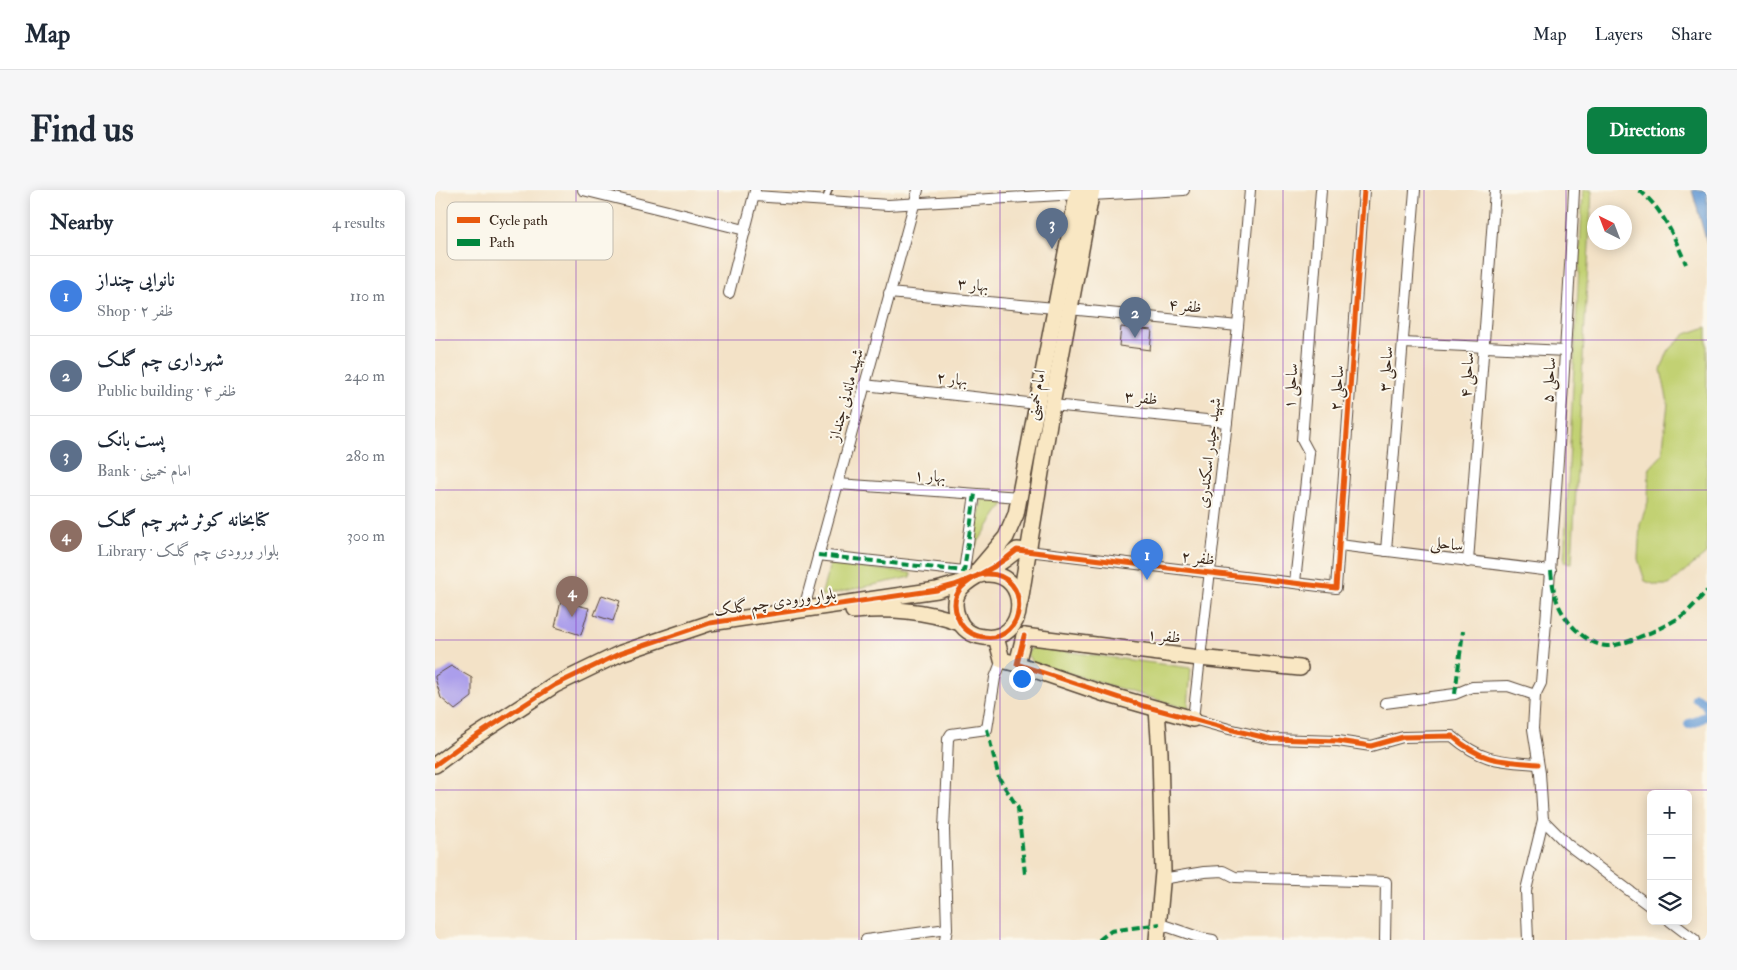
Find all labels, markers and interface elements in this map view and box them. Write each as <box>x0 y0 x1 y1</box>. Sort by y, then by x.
text: Map <box>25 19 70 50</box>
text: Map <box>1533 23 1567 46</box>
text: Layers <box>1595 23 1643 46</box>
text: Share <box>1671 23 1712 46</box>
button: Directions <box>1587 107 1707 154</box>
text: Find us <box>30 108 134 152</box>
legend <box>447 202 613 260</box>
north arrow <box>1587 205 1632 250</box>
pin: 3 <box>1036 208 1068 249</box>
text: Nearby <box>50 209 113 236</box>
text: Cycle path <box>489 212 549 230</box>
text: 4 results <box>332 213 385 233</box>
text: Path <box>489 234 515 251</box>
text: نانوایی چنداز <box>97 268 175 292</box>
street label: بهار ۳ <box>957 274 989 296</box>
text: 1 <box>63 286 69 306</box>
text: 110 m <box>350 286 385 306</box>
street label: ظفر ۴ <box>1167 294 1203 318</box>
pin: 2 <box>1119 297 1151 338</box>
text: Shop · ظفر ۲ <box>97 301 173 321</box>
street label: ساحلی ۳ <box>1374 345 1399 393</box>
street label: شهید ماندنی چنداز <box>824 347 868 445</box>
text: شهرداری چم گلک <box>97 348 224 372</box>
street label: ساحلی ۴ <box>1455 351 1480 399</box>
street label: ساحلی ۵ <box>1537 356 1562 404</box>
street label: ساحلی ۱ <box>1279 362 1304 410</box>
street label: ساحلی ۲ <box>1325 364 1350 412</box>
text: 2 <box>62 366 70 386</box>
text: 240 m <box>344 366 385 386</box>
street label: بهار ۲ <box>935 367 969 391</box>
street label: امام خمینی <box>1022 368 1054 423</box>
text: Public building · ظفر ۴ <box>97 381 236 401</box>
street label: ظفر ۳ <box>1123 386 1159 410</box>
street label: شهید حیدر اسکندری <box>1192 397 1226 509</box>
text: پست بانک <box>97 428 164 452</box>
text: 3 <box>63 446 69 466</box>
text: 280 m <box>345 446 385 466</box>
text: Bank · امام خمینی <box>97 461 191 481</box>
street label: بهار ۱ <box>914 465 946 487</box>
text: کتابخانه کوثر شهر چم گلک <box>97 508 270 532</box>
text: 4 <box>62 526 70 546</box>
text: 300 m <box>347 526 385 546</box>
street label: ساحلی <box>1429 532 1465 557</box>
pin: 1 <box>1131 539 1163 580</box>
text: Library · بلوار ورودی چم گلک <box>97 541 279 561</box>
street label: ظفر ۲ <box>1180 546 1216 570</box>
pin: 4 <box>556 576 588 617</box>
street label: بلوار ورودی چم گلک <box>713 584 838 625</box>
street label: ظفر ۱ <box>1146 624 1182 648</box>
your location <box>1009 666 1035 692</box>
map controls <box>1647 790 1692 925</box>
button: + <box>1647 790 1692 835</box>
button: − <box>1647 835 1692 880</box>
button: layers <box>1647 880 1692 925</box>

